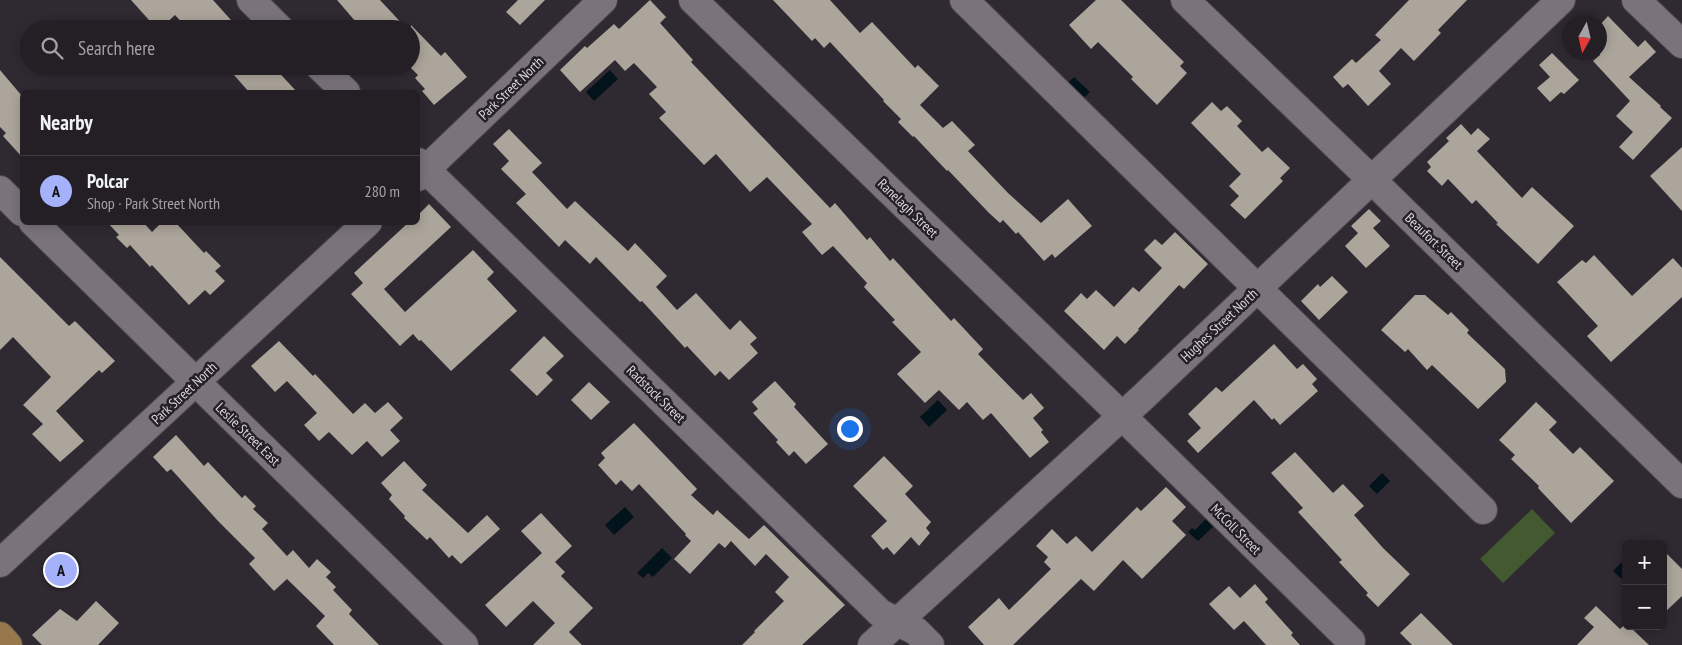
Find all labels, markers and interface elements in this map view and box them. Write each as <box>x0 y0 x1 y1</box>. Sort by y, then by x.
north arrow <box>1562 15 1607 60</box>
search box <box>20 20 420 75</box>
icon: search <box>38 34 66 62</box>
text: Search here <box>78 36 155 60</box>
street label: Park Street North <box>475 53 547 123</box>
text: Nearby <box>40 109 93 136</box>
text: Polcar <box>87 169 129 193</box>
street label: Ranelagh Street <box>874 175 942 241</box>
text: A <box>52 181 60 201</box>
text: 280 m <box>365 181 400 201</box>
text: Shop · Park Street North <box>87 193 220 213</box>
street label: Beaufort Street <box>1401 209 1467 273</box>
street label: Hughes Street North <box>1177 285 1261 365</box>
street label: Park Street North <box>147 358 221 428</box>
street label: Radstock Street <box>623 361 689 427</box>
street label: Leslie Street East <box>212 399 284 469</box>
your location <box>837 416 863 442</box>
street label: McColl Street <box>1207 500 1265 558</box>
map controls <box>1622 540 1667 630</box>
button: + <box>1622 540 1667 585</box>
pin: A <box>45 551 77 589</box>
button: − <box>1622 585 1667 630</box>

